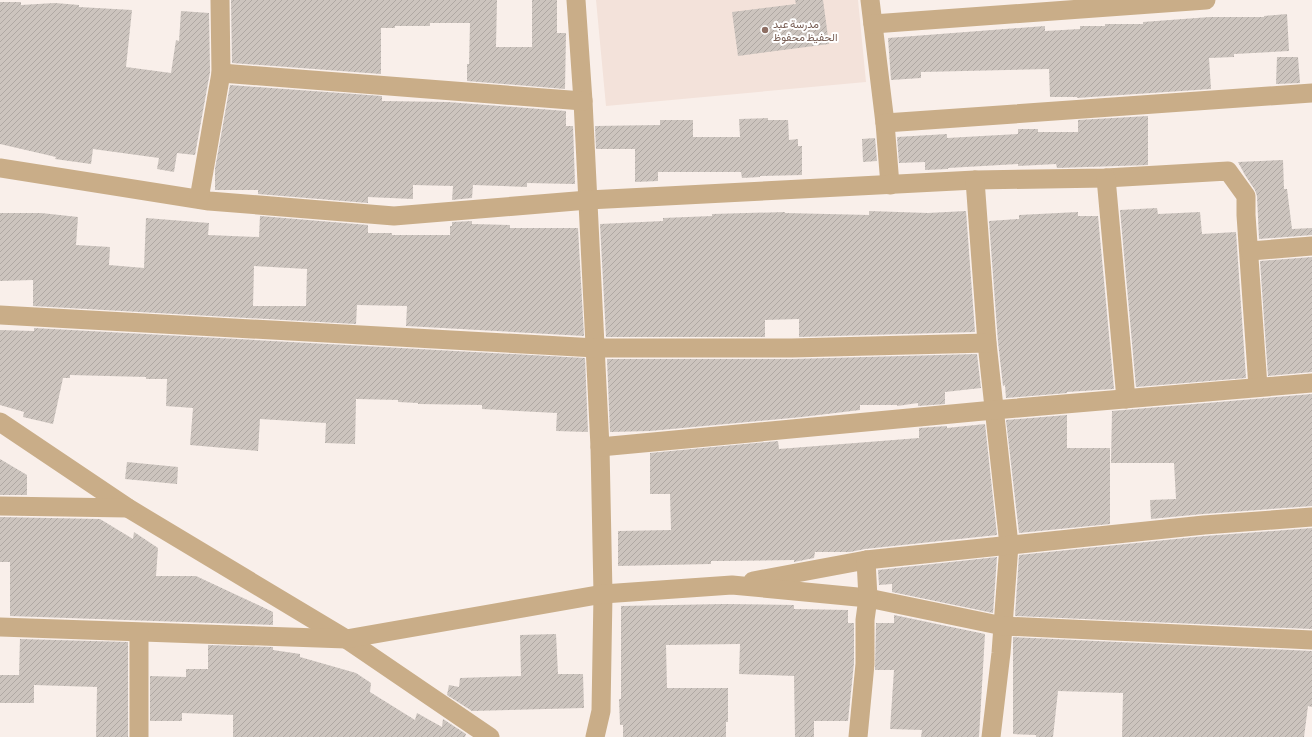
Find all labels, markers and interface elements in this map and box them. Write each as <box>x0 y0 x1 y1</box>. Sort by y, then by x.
place label: مدرسة عبد الحفيظ محفوظ <box>773 18 837 44</box>
marker: مدرسة عبد الحفيظ محفوظ <box>760 25 770 35</box>

